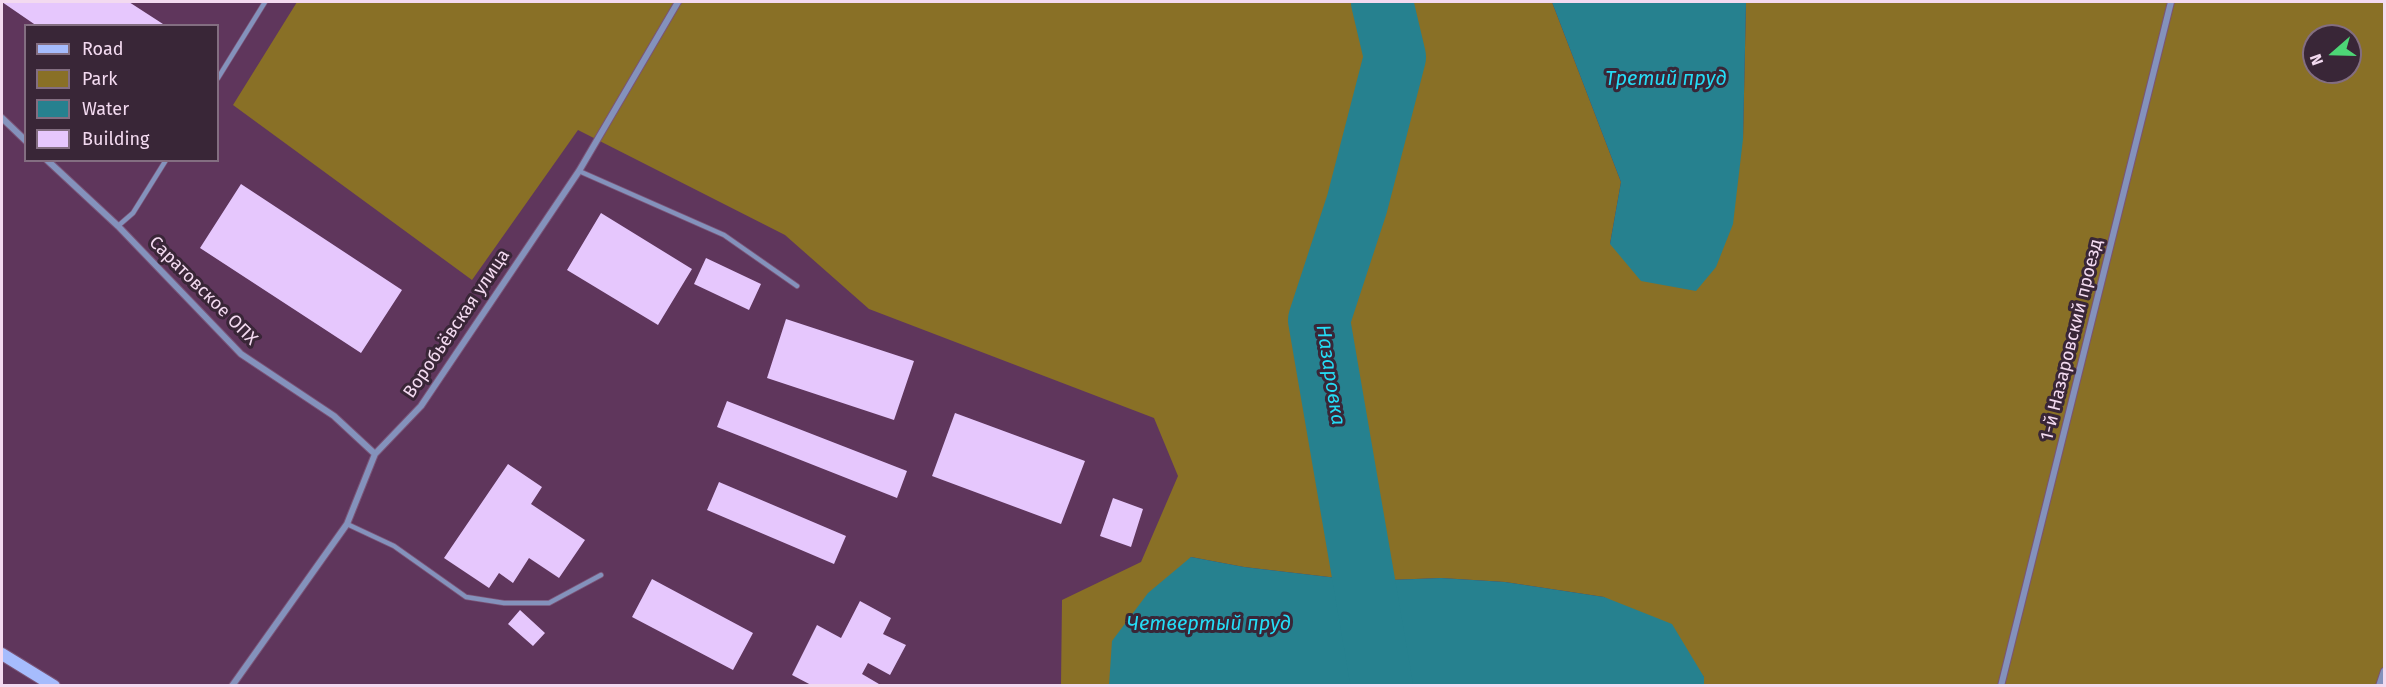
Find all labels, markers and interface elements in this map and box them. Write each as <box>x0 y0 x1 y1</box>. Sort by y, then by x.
legend <box>24 24 219 162</box>
north arrow <box>2302 24 2362 84</box>
text: Road <box>82 38 124 60</box>
text: N <box>2306 51 2327 68</box>
water label: Третий пруд <box>1605 67 1727 91</box>
text: Park <box>82 68 117 90</box>
text: Water <box>82 98 129 120</box>
text: Building <box>82 128 149 150</box>
street label: Саратовское ОПХ <box>144 232 262 350</box>
street label: 1-й Назаровский проезд <box>2036 237 2108 443</box>
street label: Воробьёвская улица <box>399 246 515 402</box>
water label: Назаровка <box>1310 323 1350 427</box>
water label: Четвертый пруд <box>1127 612 1291 636</box>

